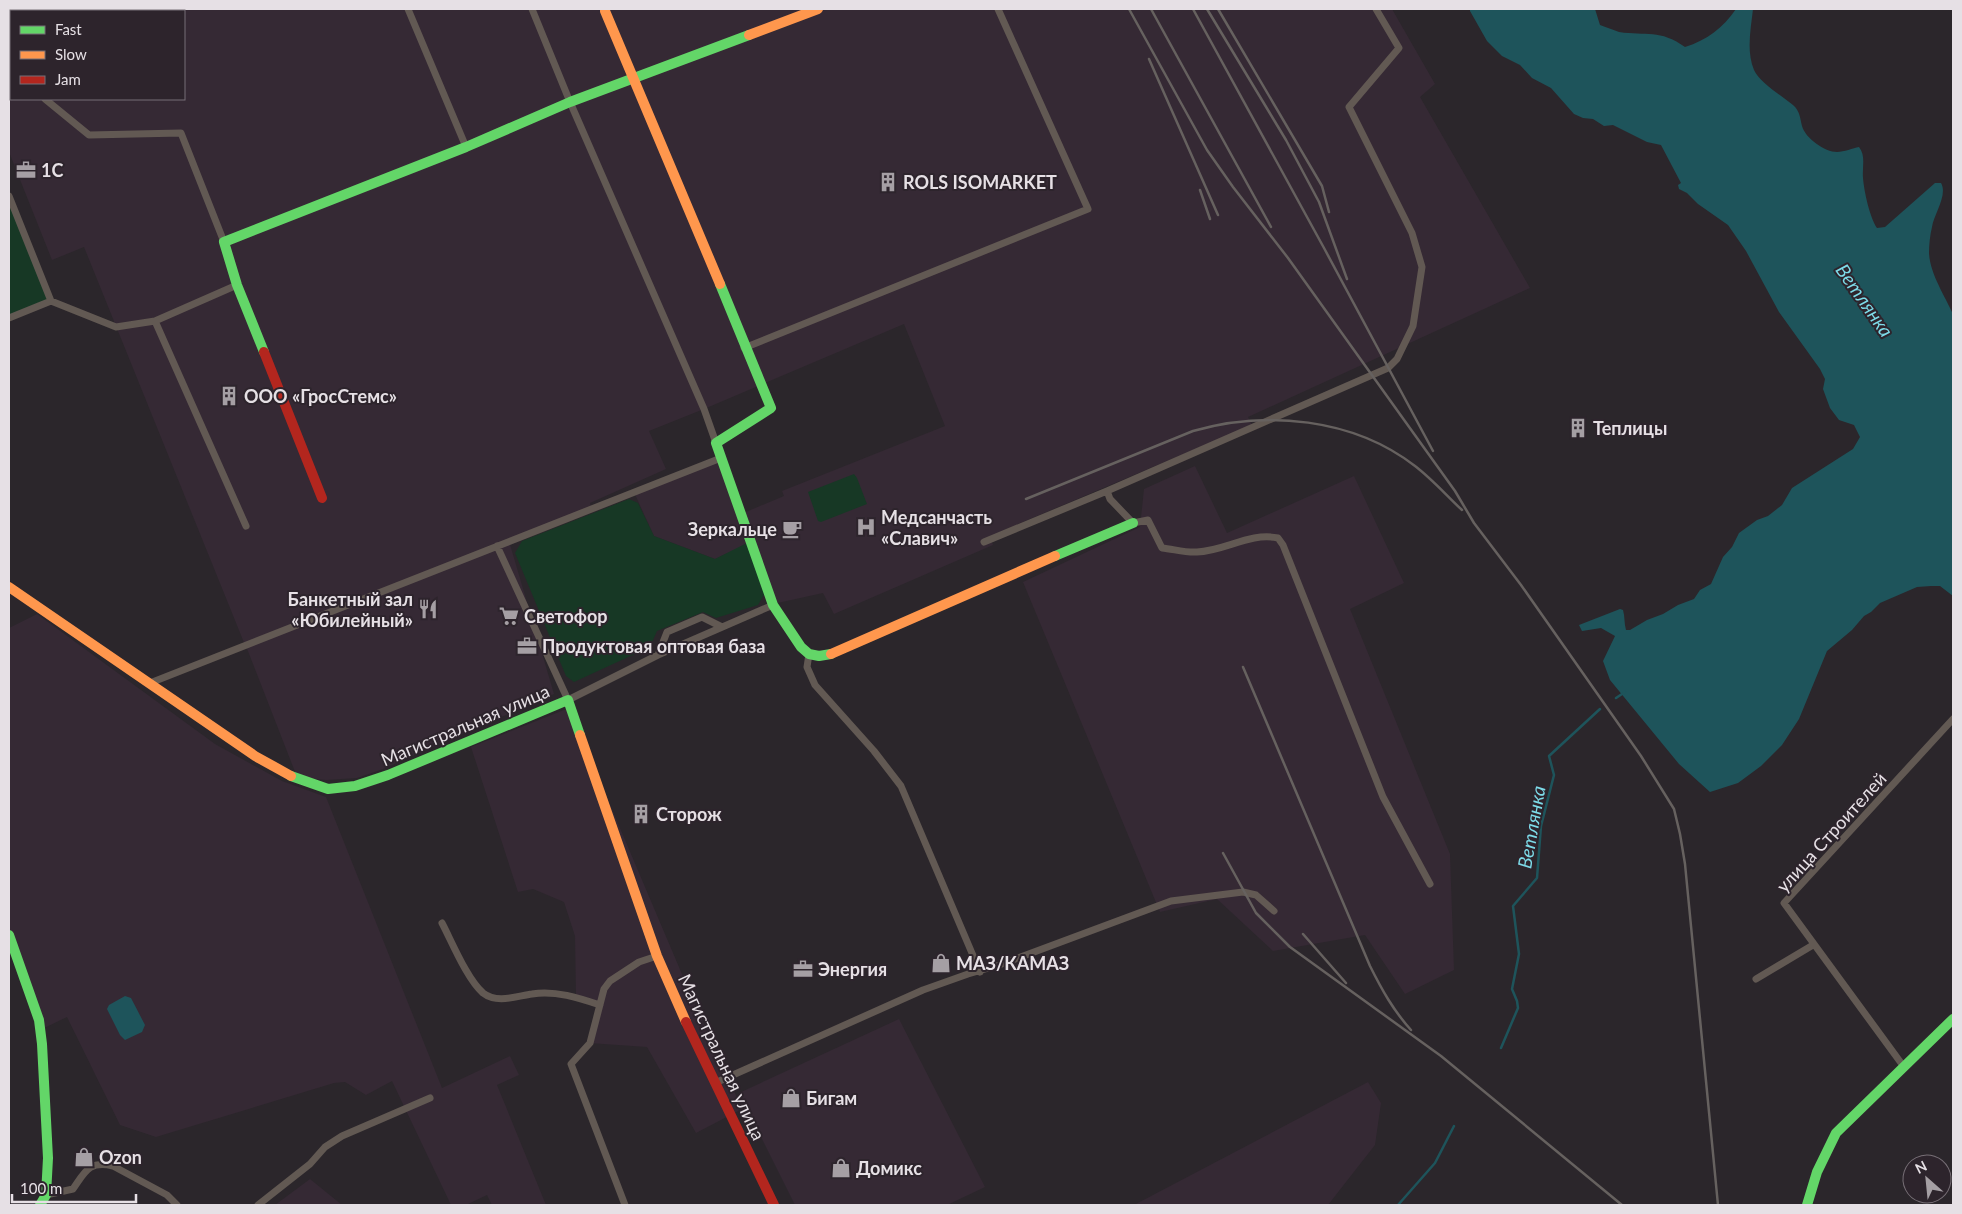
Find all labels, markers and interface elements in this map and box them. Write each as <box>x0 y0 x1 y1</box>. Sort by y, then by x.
legend <box>10 10 185 100</box>
text: Fast <box>55 20 82 38</box>
text: Slow <box>55 45 87 63</box>
text: Jam <box>55 70 81 88</box>
office icon: 1С <box>15 159 37 181</box>
place label: 1С <box>41 159 63 181</box>
building icon: ROLS ISOMARKET <box>877 171 899 193</box>
place label: ROLS ISOMARKET <box>903 171 1057 193</box>
water label: Ветлянка <box>1832 259 1898 341</box>
building icon: ООО «ГросСтемс» <box>218 385 240 407</box>
place label: ООО «ГросСтемс» <box>244 385 397 407</box>
building icon: Теплицы <box>1567 417 1589 439</box>
place label: Теплицы <box>1593 417 1667 439</box>
place label: Медсанчасть «Славич» <box>881 506 992 549</box>
hospital icon: Медсанчасть «Славич» <box>855 516 877 538</box>
place label: Зеркальце <box>688 518 777 540</box>
cafe icon: Зеркальце <box>781 518 803 540</box>
place label: Банкетный зал «Юбилейный» <box>288 588 413 631</box>
restaurant icon: Банкетный зал «Юбилейный» <box>417 598 439 620</box>
supermarket icon: Светофор <box>498 605 520 627</box>
place label: Светофор <box>524 605 608 627</box>
office icon: Продуктовая оптовая база <box>516 635 538 657</box>
place label: Продуктовая оптовая база <box>542 635 765 657</box>
street label: Магистральная улица <box>377 680 553 770</box>
street label: улица Строителей <box>1771 767 1891 897</box>
water label: Ветлянка <box>1512 784 1550 870</box>
building icon: Сторож <box>630 803 652 825</box>
place label: Сторож <box>656 803 722 825</box>
shop icon: МАЗ/КАМАЗ <box>930 952 952 974</box>
place label: МАЗ/КАМАЗ <box>956 952 1069 974</box>
office icon: Энергия <box>792 958 814 980</box>
place label: Энергия <box>818 958 887 980</box>
street label: Магистральная улица <box>674 970 770 1144</box>
shop icon: Бигам <box>780 1087 802 1109</box>
place label: Бигам <box>806 1087 857 1109</box>
shop icon: Ozon <box>73 1146 95 1168</box>
place label: Ozon <box>99 1146 142 1168</box>
north arrow <box>1902 1154 1952 1204</box>
shop icon: Домикс <box>830 1157 852 1179</box>
place label: Домикс <box>856 1157 922 1179</box>
text: N <box>1912 1157 1930 1177</box>
scale bar <box>12 1172 136 1204</box>
text: 100 m <box>20 1179 62 1197</box>

